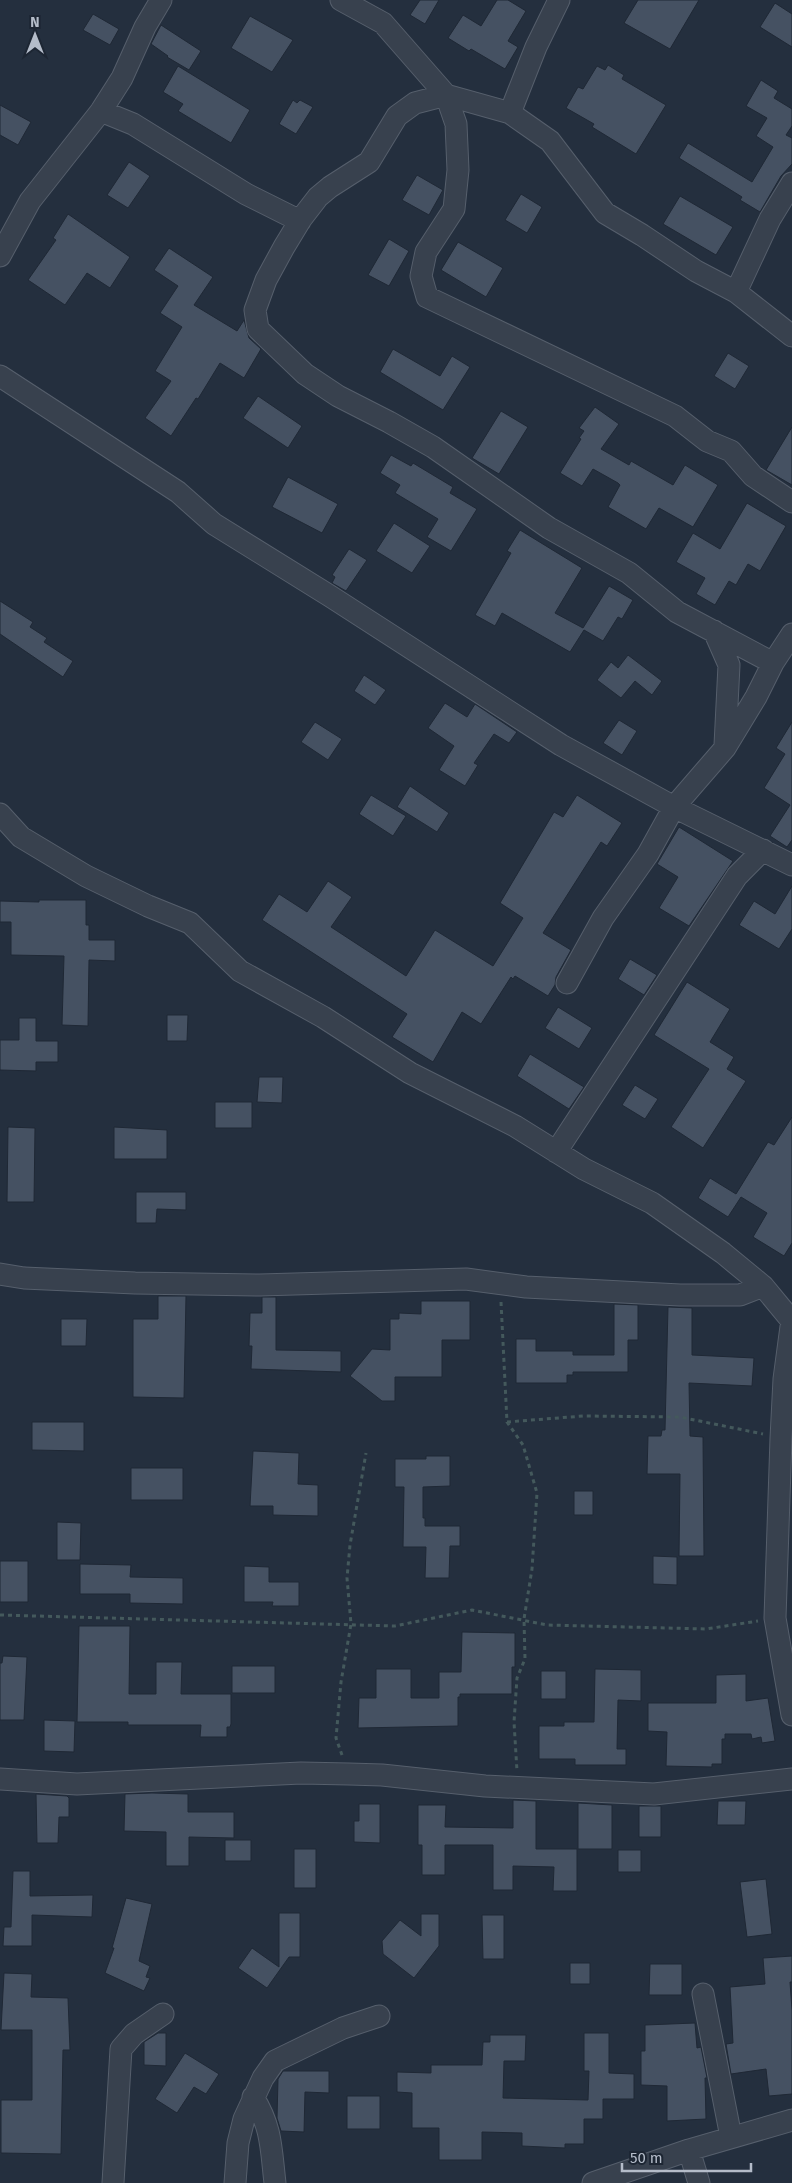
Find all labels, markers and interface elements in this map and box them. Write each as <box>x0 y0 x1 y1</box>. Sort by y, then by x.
north arrow <box>10 10 60 60</box>
text: N <box>30 14 40 31</box>
scale bar <box>622 2140 751 2172</box>
text: 50 m <box>630 2149 663 2167</box>

